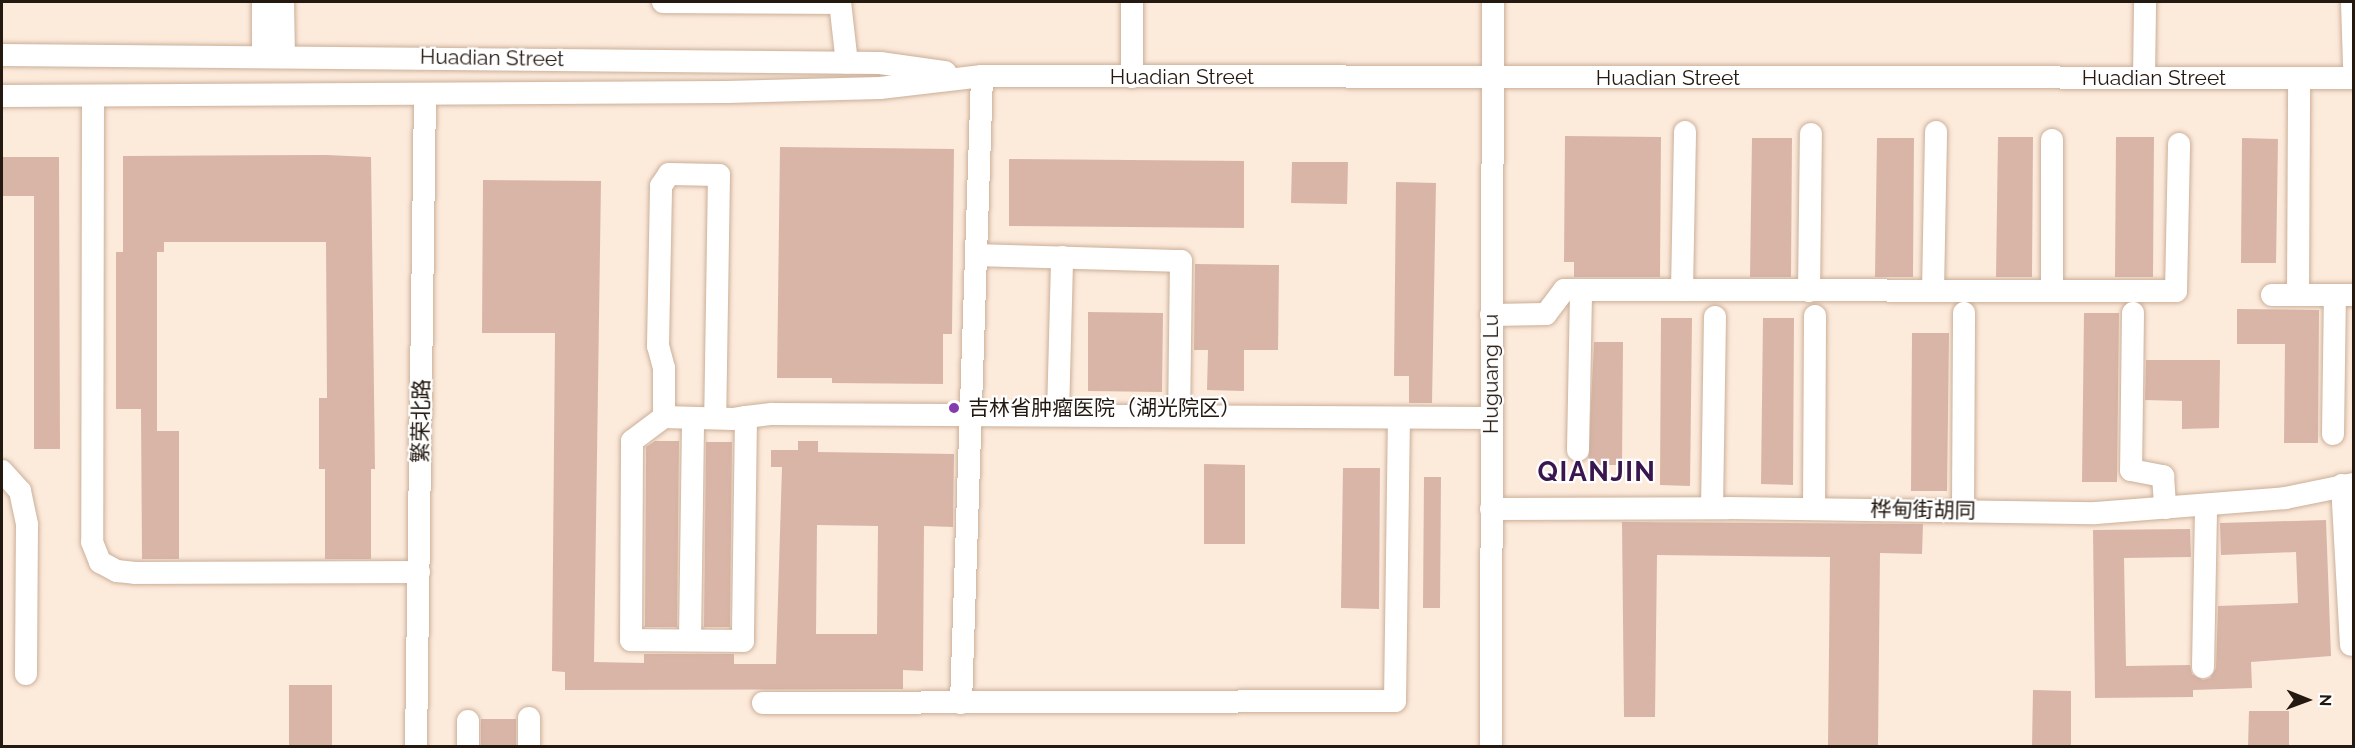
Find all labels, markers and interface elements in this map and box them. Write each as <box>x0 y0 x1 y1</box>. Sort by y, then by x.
street label: Huadian Street <box>420 44 564 72</box>
street label: Huadian Street <box>1110 64 1254 90</box>
street label: Huadian Street <box>1596 65 1740 91</box>
street label: Huadian Street <box>2082 65 2226 91</box>
street label: Huguang Lu <box>1478 314 1504 434</box>
street label: 繁荣北路 <box>408 379 434 463</box>
place label: 吉林省肿瘤医院（湖光院区） <box>968 395 1241 421</box>
marker: 吉林省肿瘤医院（湖光院区） <box>945 399 963 417</box>
district label: QIANJIN <box>1538 456 1656 488</box>
street label: 桦甸街胡同 <box>1870 496 1976 524</box>
north arrow <box>2277 670 2337 730</box>
text: N <box>2316 694 2335 707</box>

